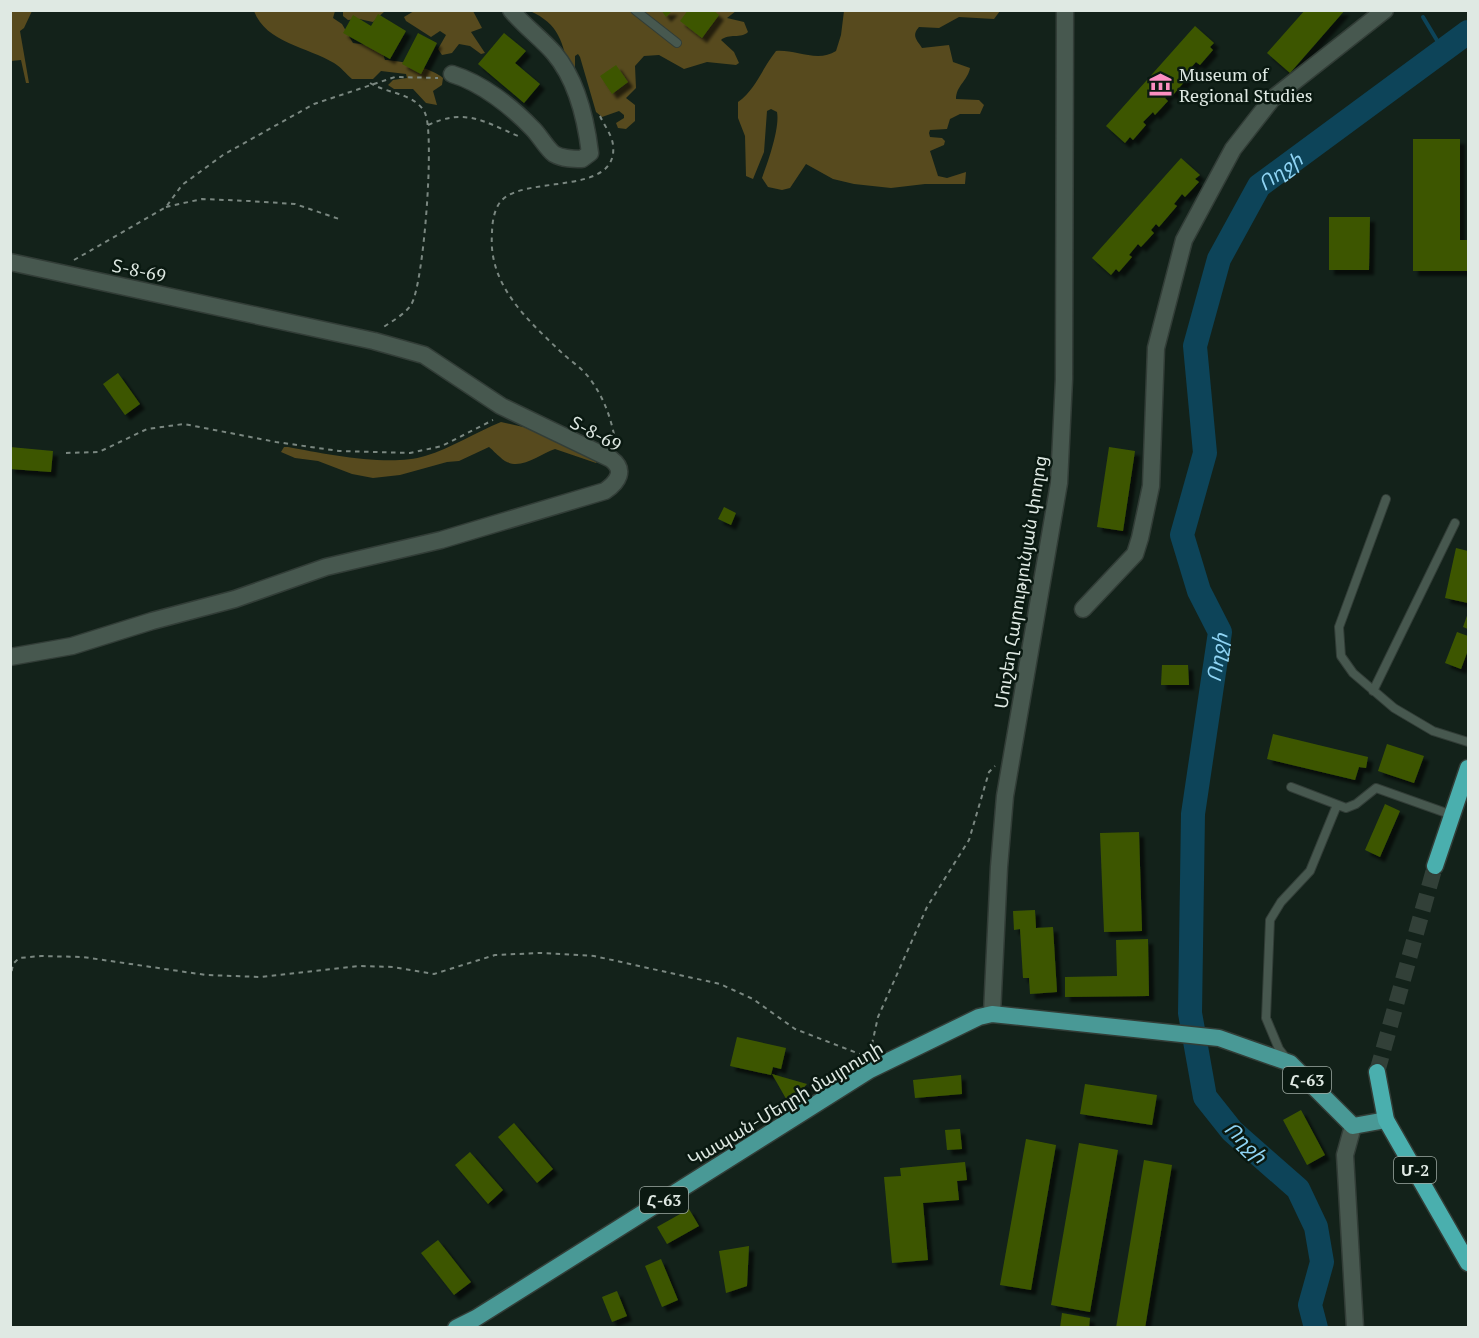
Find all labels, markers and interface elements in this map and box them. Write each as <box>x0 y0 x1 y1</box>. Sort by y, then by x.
place label: Museum of Regional Studies <box>1179 62 1313 107</box>
museum icon: Museum of Regional Studies <box>1148 71 1174 97</box>
water label: Ողջի <box>1252 145 1308 196</box>
street label: Տ-8-69 <box>110 253 168 287</box>
street label: Տ-8-69 <box>566 410 626 456</box>
street label: Մուշեղ Հարությունյան փողոց <box>988 454 1052 710</box>
water label: Ողջի <box>1199 630 1233 684</box>
street label: Կապան-Մեղրի մայրուղի <box>683 1035 887 1171</box>
road number: Հ-63 <box>1283 1067 1331 1093</box>
water label: Ողջի <box>1219 1115 1274 1170</box>
road number: Մ-2 <box>1394 1157 1436 1183</box>
road number: Հ-63 <box>640 1187 688 1213</box>

